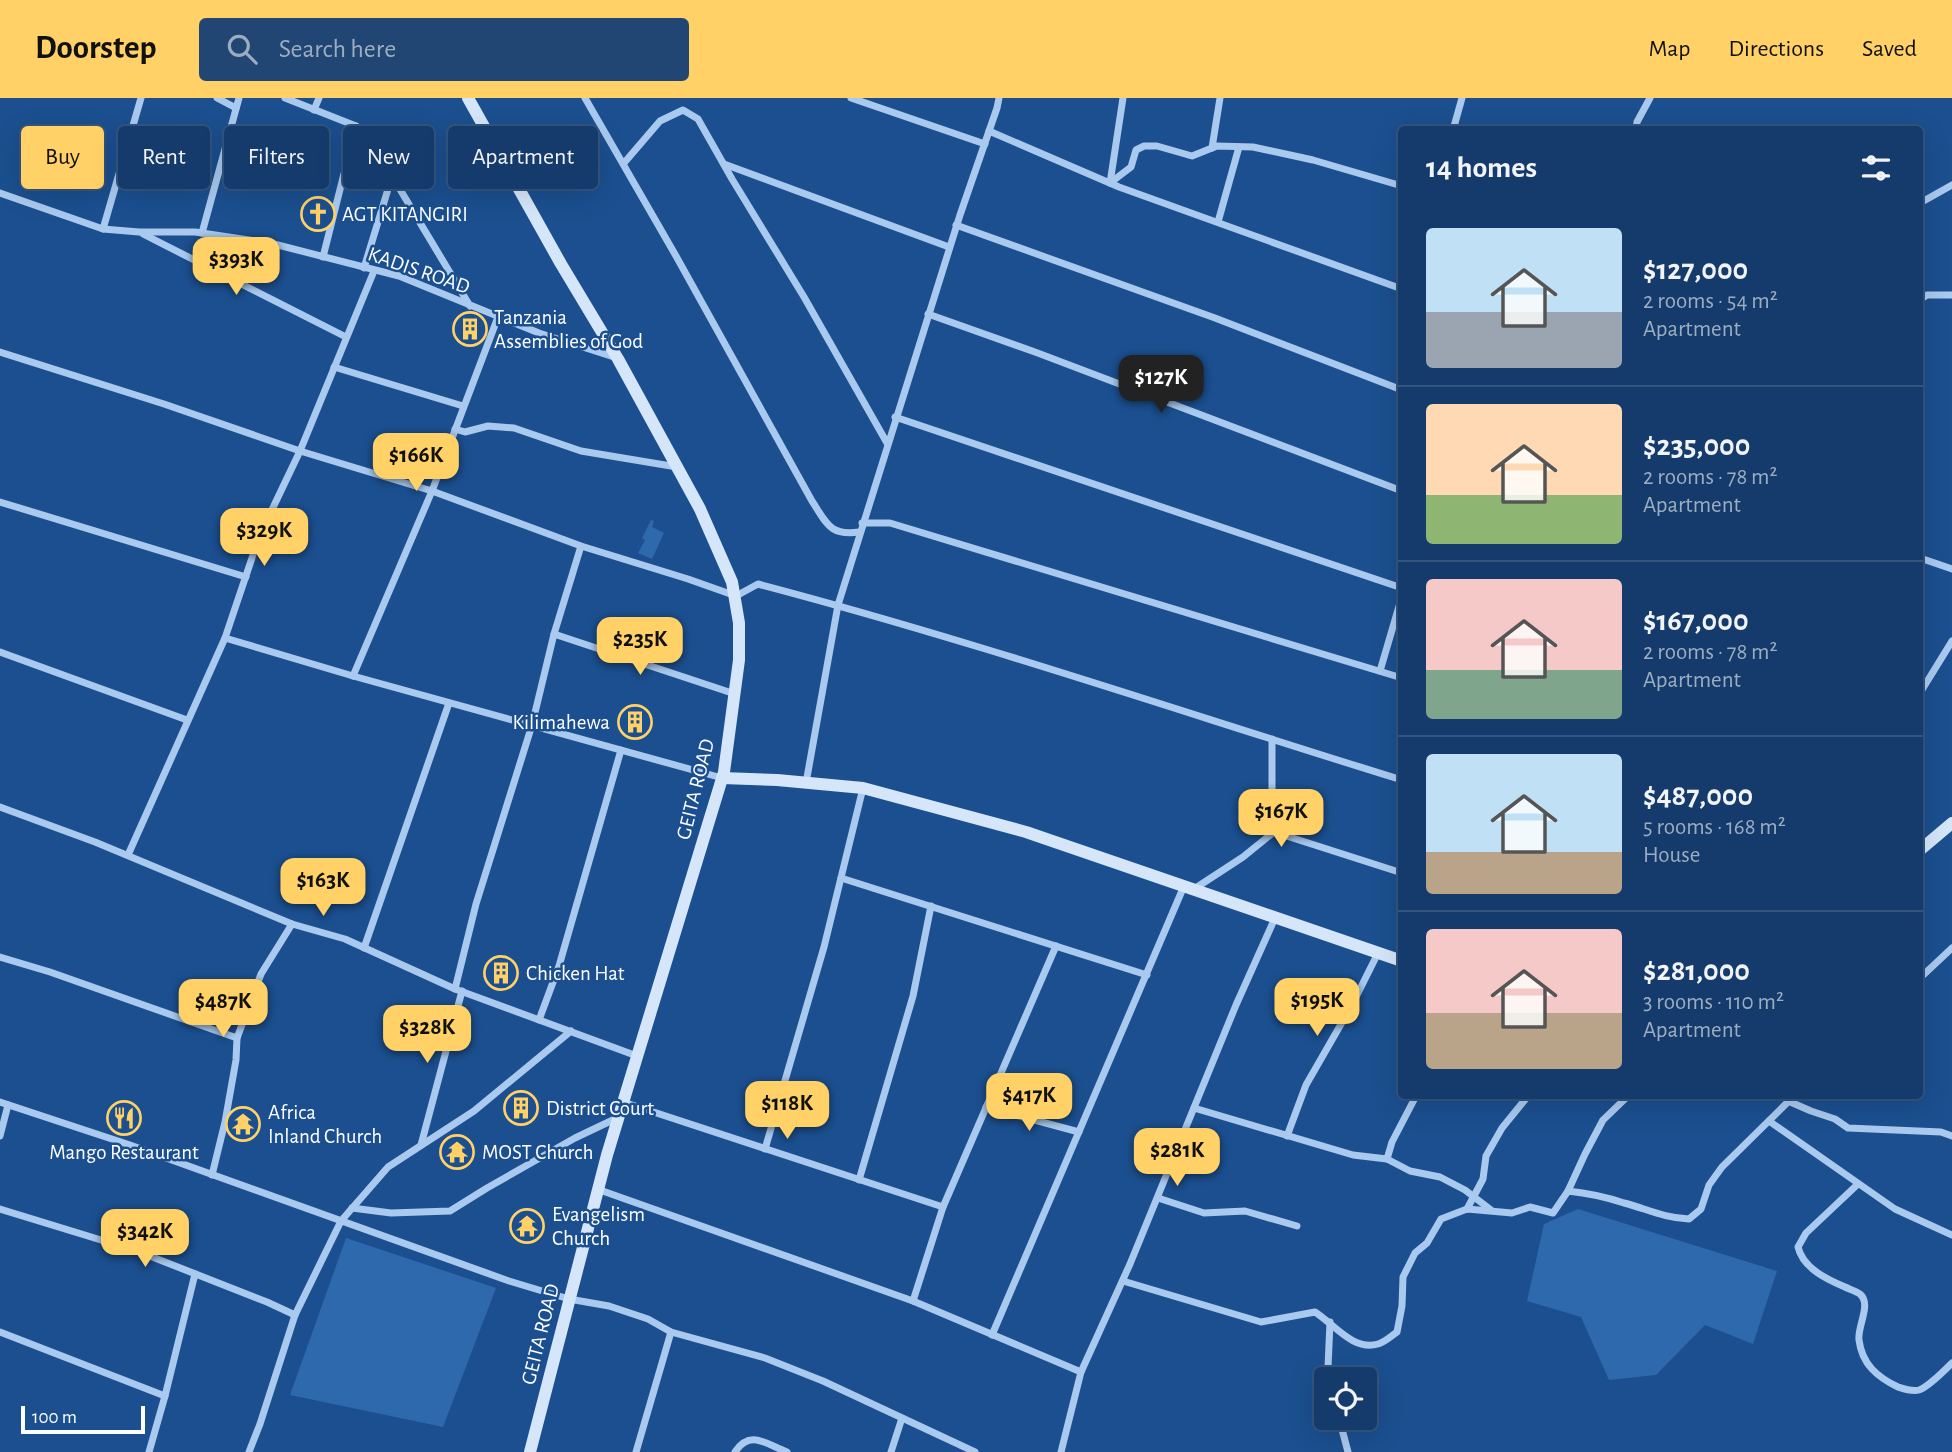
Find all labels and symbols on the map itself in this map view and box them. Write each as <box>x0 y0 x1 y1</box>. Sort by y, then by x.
church icon: AGT KITANGIRI <box>299 195 337 233</box>
place label: AGT KITANGIRI <box>342 204 468 225</box>
pin: $393K <box>187 238 285 297</box>
street label: KADIS ROAD <box>365 243 473 298</box>
place label: Tanzania Assemblies of God <box>494 307 643 352</box>
building icon: Tanzania Assemblies of God <box>451 310 489 348</box>
pin: $127K <box>1112 356 1210 415</box>
pin: $166K <box>367 434 465 493</box>
pin: $329K <box>215 508 313 568</box>
pin: $235K <box>591 618 689 677</box>
building icon: Kilimahewa <box>616 703 654 741</box>
place label: Kilimahewa <box>513 712 610 733</box>
street label: GEITA ROAD <box>673 737 718 842</box>
pin: $167K <box>1232 790 1330 849</box>
pin: $163K <box>274 858 372 918</box>
building icon: Chicken Hat <box>482 954 520 992</box>
place label: Chicken Hat <box>526 963 625 984</box>
pin: $195K <box>1268 978 1366 1038</box>
pin: $487K <box>174 979 272 1039</box>
pin: $328K <box>378 1006 476 1065</box>
pin: $417K <box>980 1074 1078 1133</box>
pin: $118K <box>738 1082 836 1141</box>
building icon: District Court <box>502 1089 540 1127</box>
place label: District Court <box>546 1098 654 1119</box>
restaurant icon: Mango Restaurant <box>105 1099 143 1137</box>
place label: Africa Inland Church <box>268 1102 382 1147</box>
temple icon: Africa Inland Church <box>224 1105 262 1143</box>
pin: $281K <box>1128 1128 1226 1188</box>
temple icon: MOST Church <box>438 1133 476 1171</box>
place label: Mango Restaurant <box>49 1142 199 1163</box>
place label: MOST Church <box>482 1142 593 1163</box>
place label: Evangelism Church <box>552 1204 645 1249</box>
temple icon: Evangelism Church <box>508 1207 546 1245</box>
pin: $342K <box>96 1210 194 1269</box>
street label: GEITA ROAD <box>518 1282 563 1387</box>
scale bar <box>21 1403 145 1435</box>

